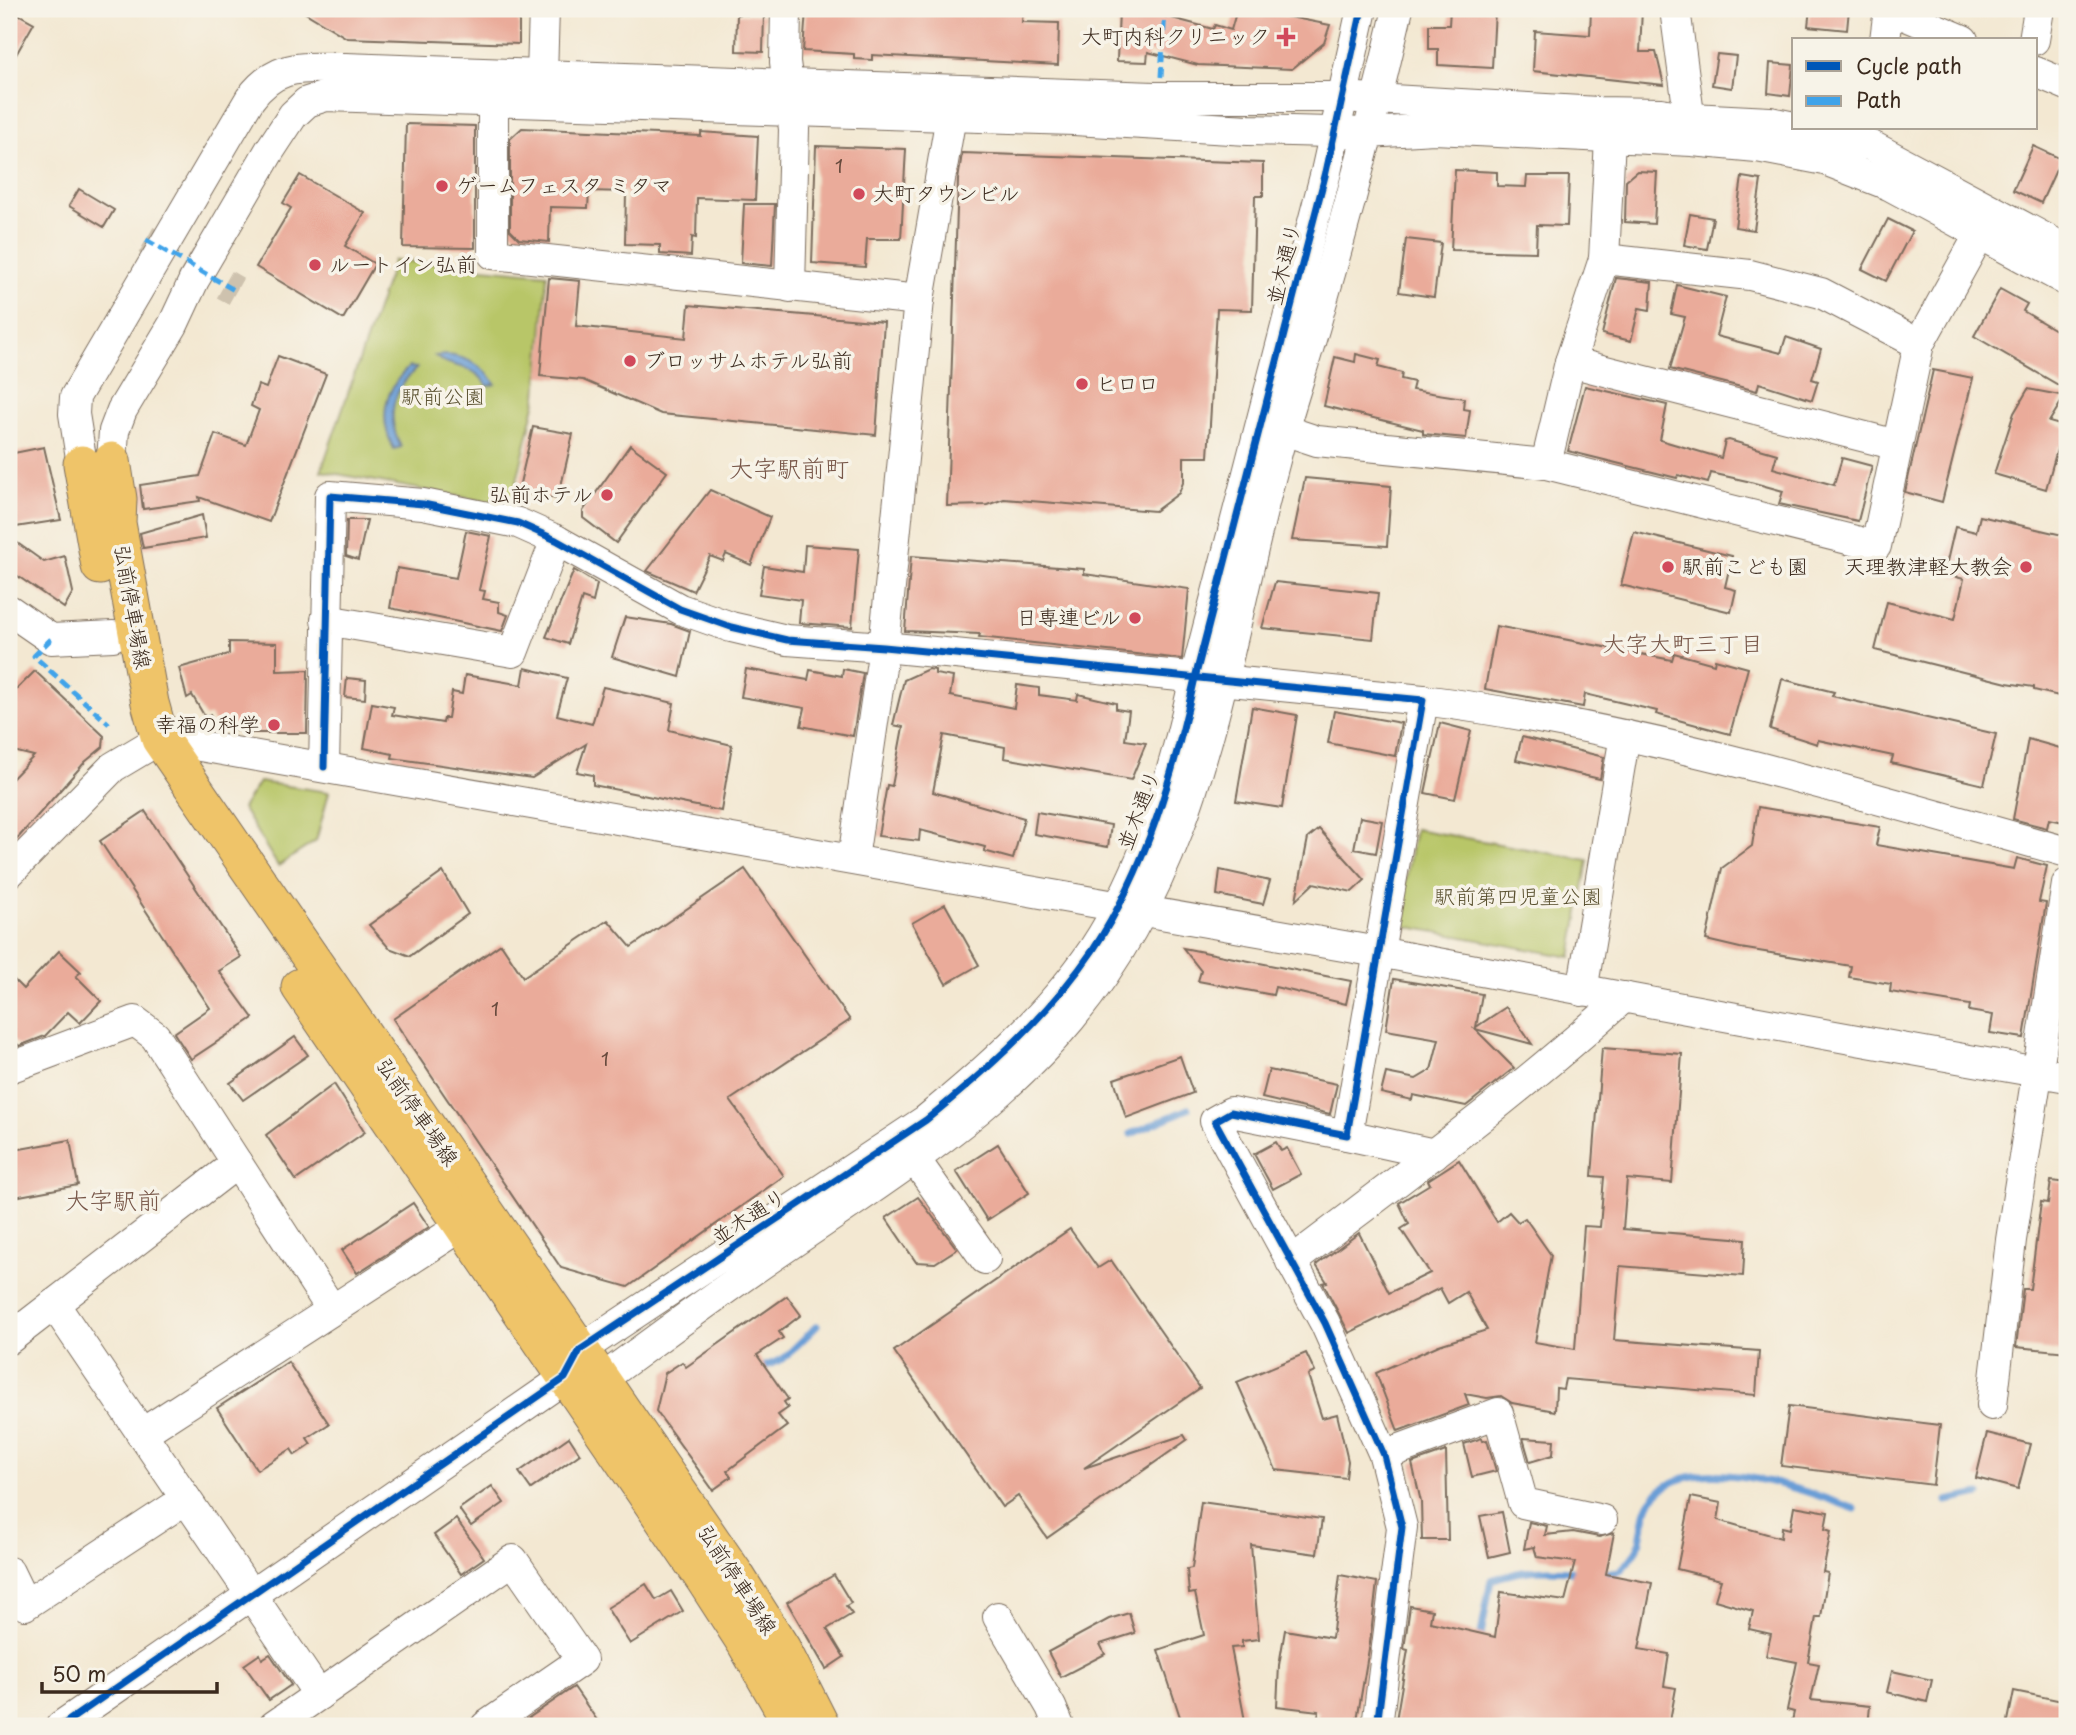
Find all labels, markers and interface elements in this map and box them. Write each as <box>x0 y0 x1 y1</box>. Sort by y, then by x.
place label: 大町内科クリニック <box>1081 19 1270 51</box>
marker: 大町内科クリニック <box>1276 27 1296 47</box>
legend <box>1792 38 2038 130</box>
text: Cycle path <box>1856 49 1962 81</box>
text: Path <box>1856 83 1901 115</box>
house number: 1 <box>835 152 843 179</box>
place label: ゲームフェスタ ミタマ <box>456 168 672 200</box>
place label: 大町タウンビル <box>873 176 1020 208</box>
marker: ゲームフェスタ ミタマ <box>434 178 450 194</box>
marker: 大町タウンビル <box>851 186 867 202</box>
street label: 並木通り <box>1256 219 1308 308</box>
place label: ルートイン弘前 <box>329 247 477 279</box>
marker: ルートイン弘前 <box>307 257 323 273</box>
place label: ブロッサムホテル弘前 <box>644 343 852 375</box>
marker: ブロッサムホテル弘前 <box>622 353 638 369</box>
place label: ヒロロ <box>1096 366 1159 398</box>
marker: ヒロロ <box>1074 376 1090 392</box>
park label: 駅前公園 <box>401 379 485 411</box>
district label: 大字駅前町 <box>729 449 849 485</box>
place label: 弘前ホテル <box>489 477 593 509</box>
marker: 弘前ホテル <box>599 487 615 503</box>
street label: 弘前停車場線 <box>107 542 161 671</box>
place label: 駅前こども園 <box>1682 549 1808 581</box>
place label: 天理教津軽大教会 <box>1844 549 2012 581</box>
marker: 駅前こども園 <box>1660 559 1676 575</box>
marker: 天理教津軽大教会 <box>2018 559 2034 575</box>
place label: 日専連ビル <box>1016 600 1121 632</box>
marker: 日専連ビル <box>1127 610 1143 626</box>
district label: 大字大町三丁目 <box>1603 625 1764 660</box>
place label: 幸福の科学 <box>155 707 260 739</box>
marker: 幸福の科学 <box>266 717 282 733</box>
street label: 並木通り <box>1107 764 1167 854</box>
park label: 駅前第四児童公園 <box>1434 879 1602 911</box>
house number: 1 <box>491 995 499 1022</box>
house number: 1 <box>601 1045 609 1072</box>
street label: 弘前停車場線 <box>369 1050 468 1172</box>
street label: 並木通り <box>704 1179 792 1252</box>
district label: 大字駅前 <box>65 1181 161 1217</box>
street label: 弘前停車場線 <box>691 1517 786 1640</box>
scale bar <box>42 1651 217 1695</box>
text: 50 m <box>52 1657 106 1689</box>

